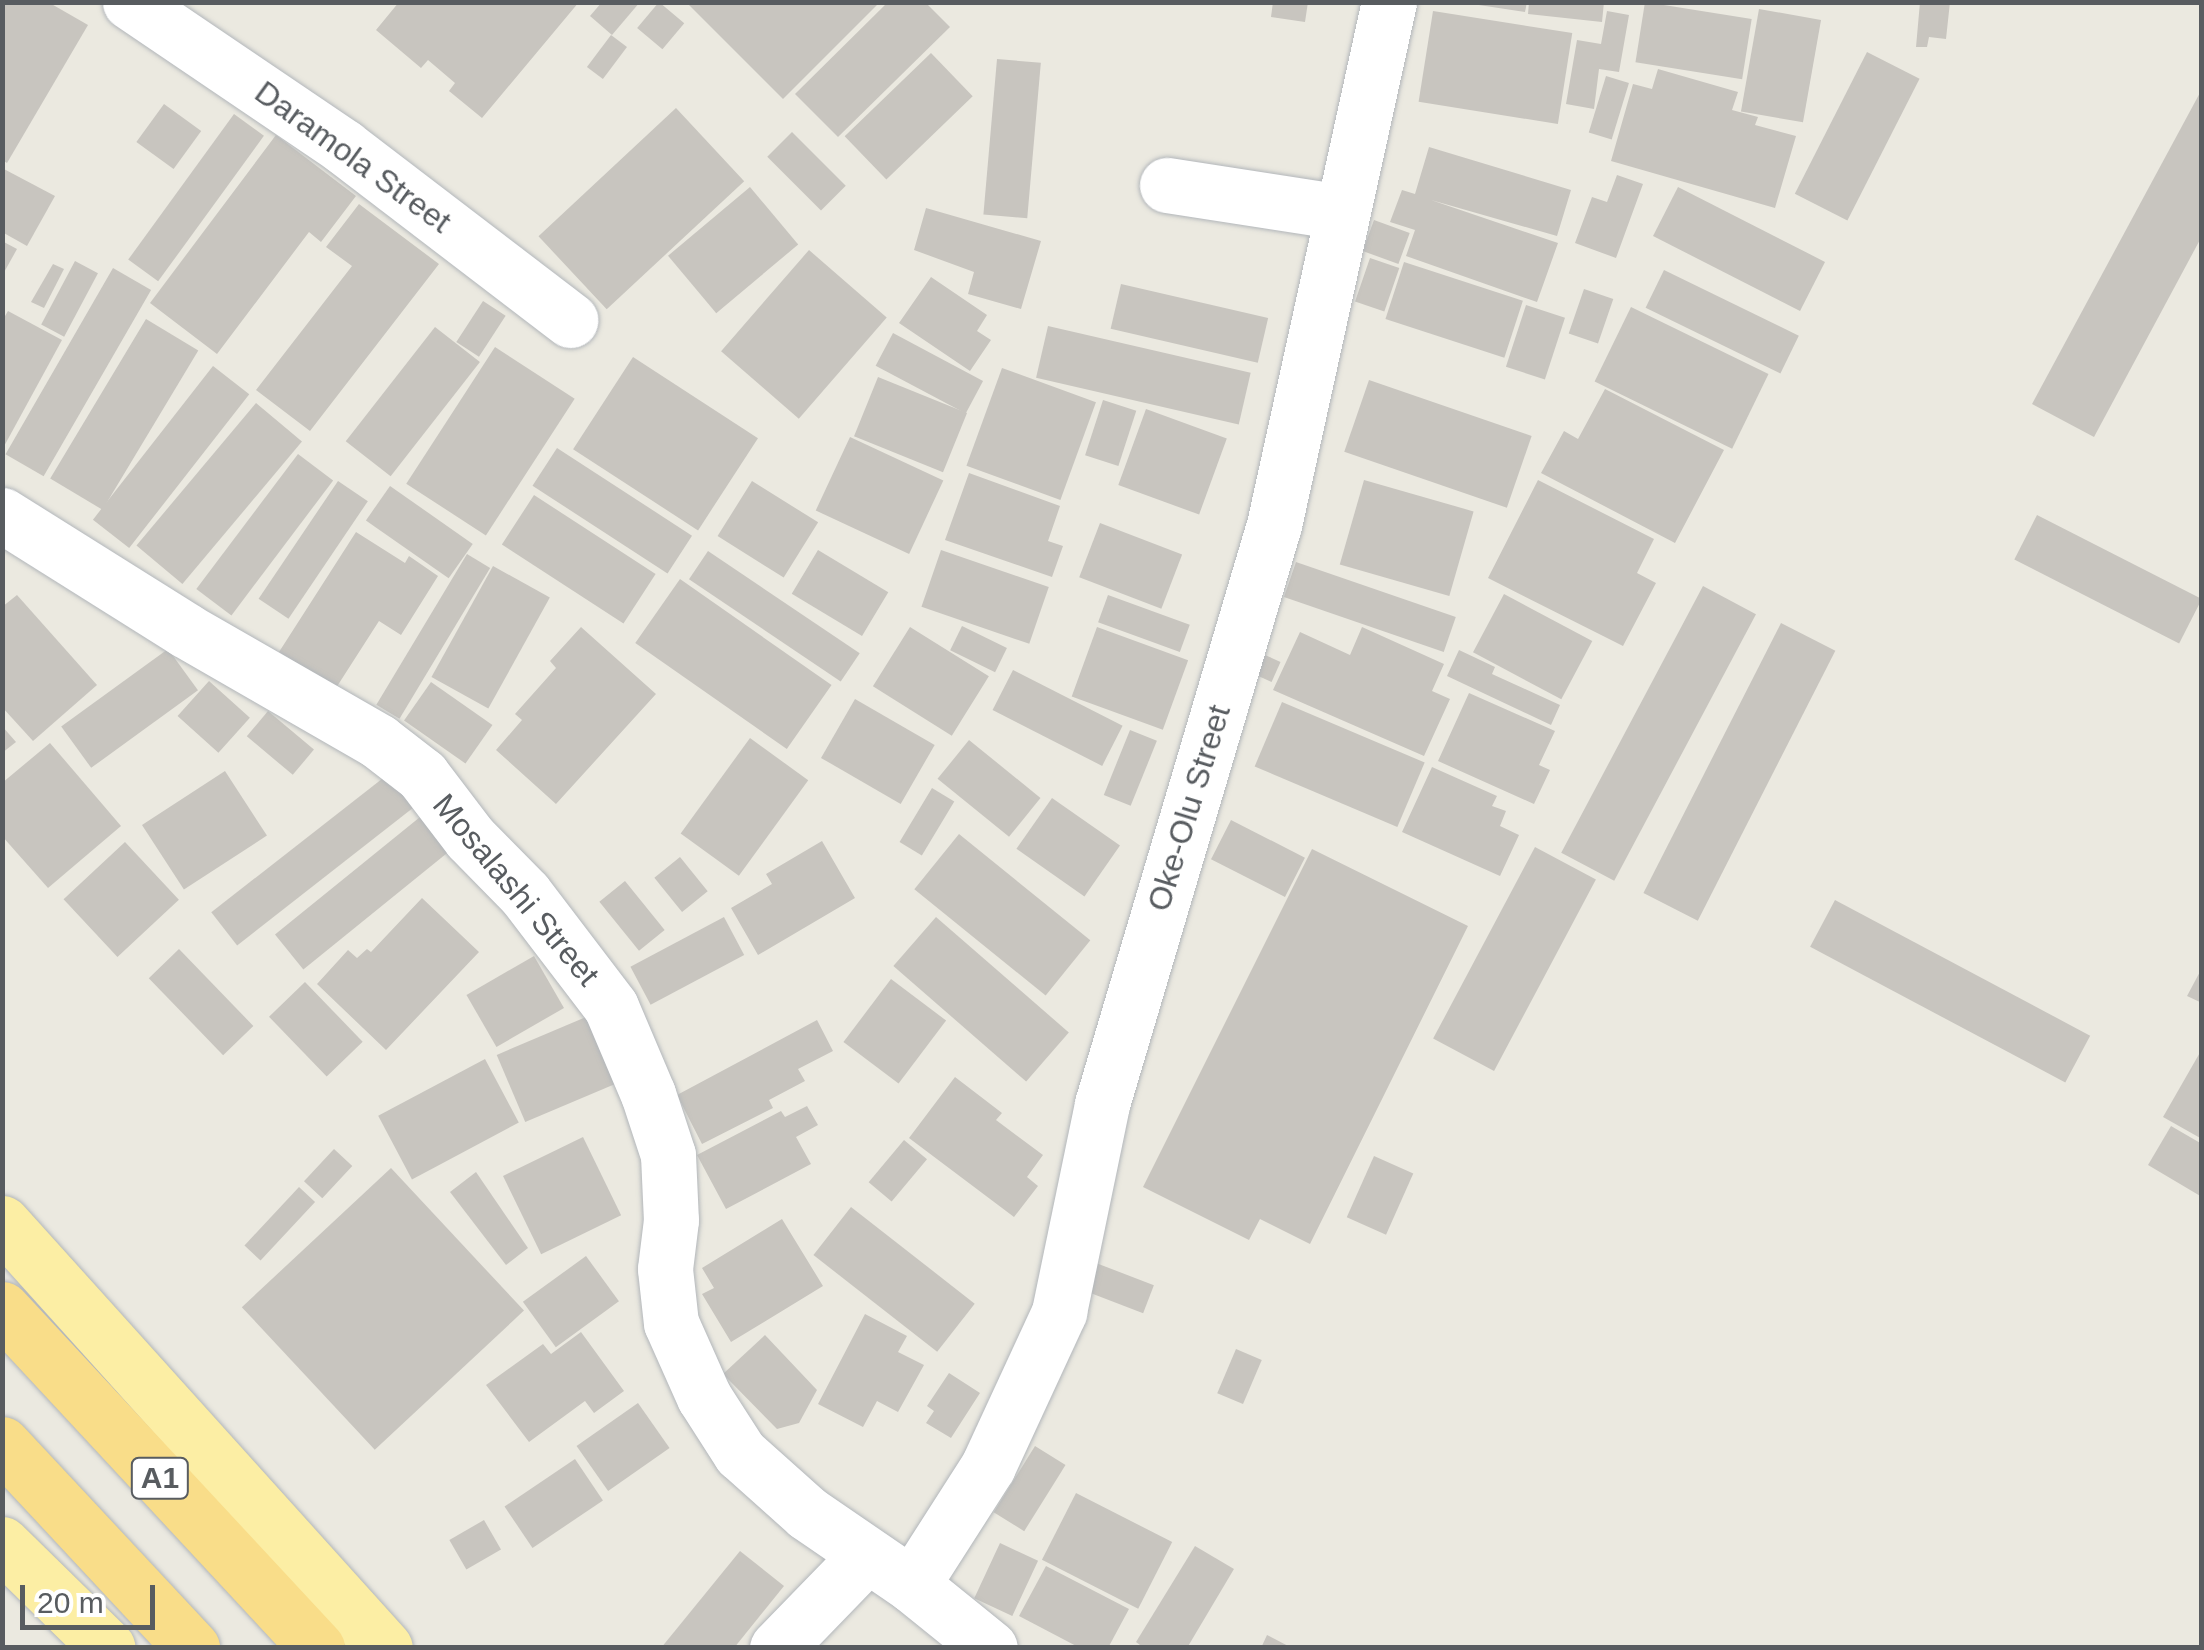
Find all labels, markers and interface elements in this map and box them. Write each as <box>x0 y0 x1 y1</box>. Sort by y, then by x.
street label: Daramola Street <box>247 73 459 241</box>
street label: Oke-Olu Street <box>1139 700 1239 916</box>
street label: Mosalashi Street <box>425 786 607 994</box>
road number: A1 <box>130 1453 190 1503</box>
scale bar <box>25 1565 160 1627</box>
text: 20 m <box>37 1586 104 1619</box>

